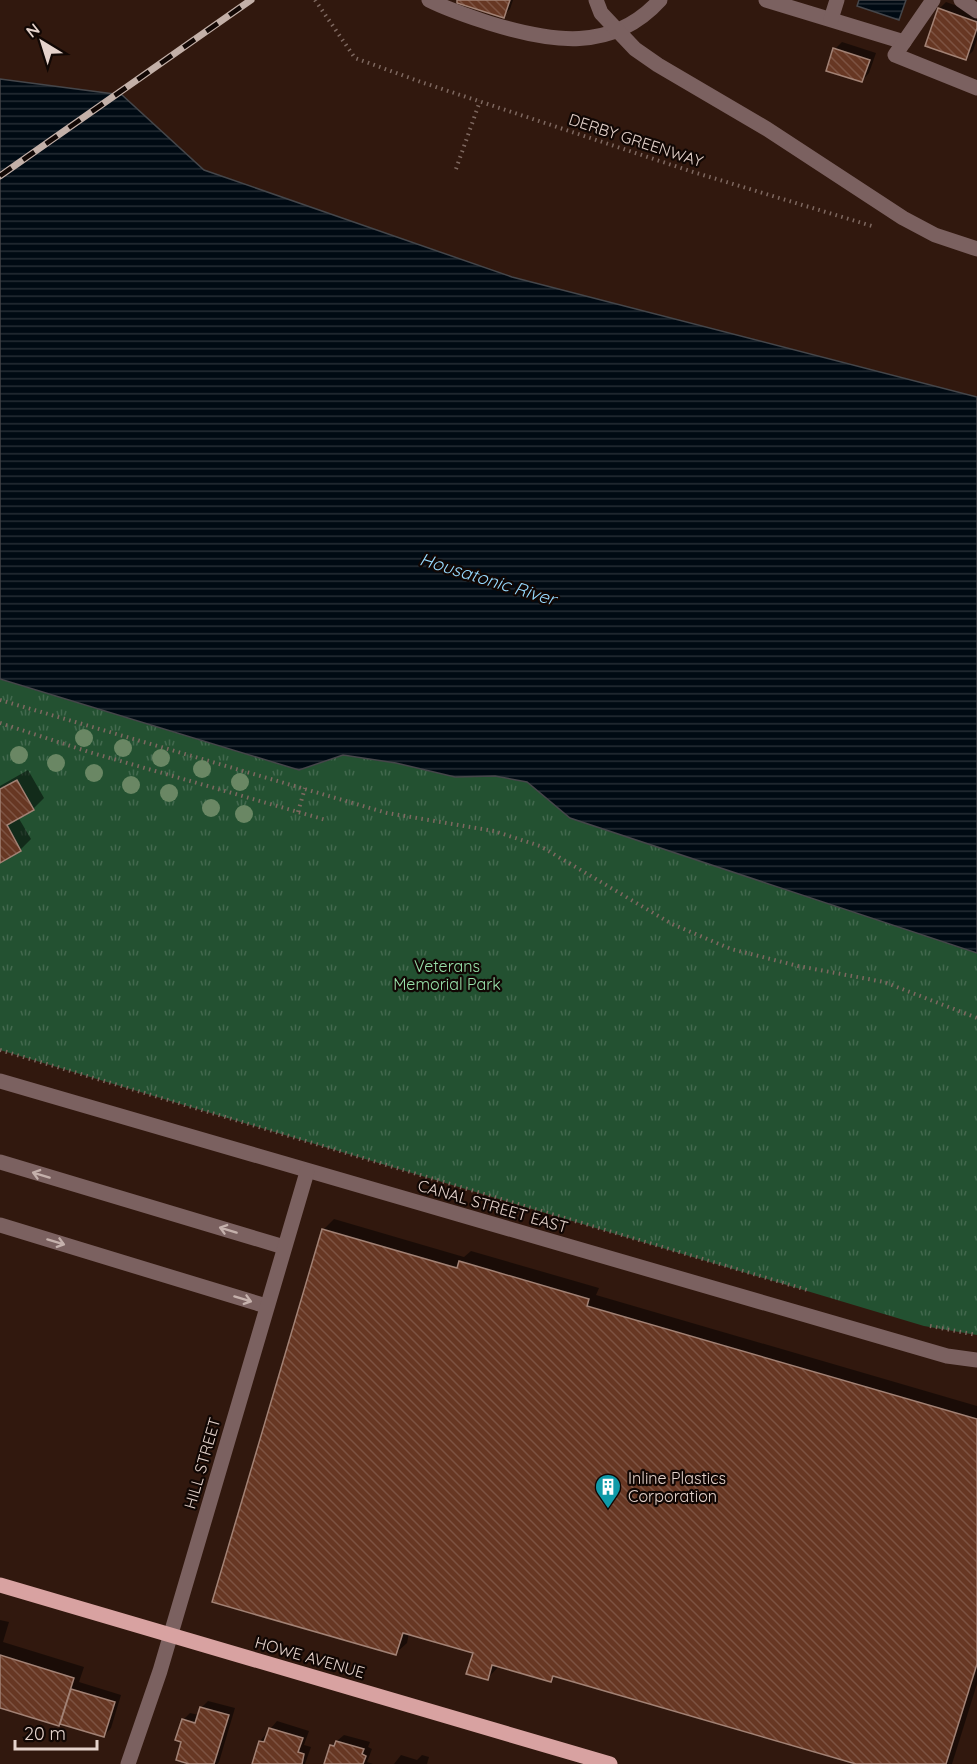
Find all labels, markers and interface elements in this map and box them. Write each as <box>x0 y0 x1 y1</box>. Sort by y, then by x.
north arrow <box>12 12 72 72</box>
text: N <box>22 19 44 42</box>
street label: DERBY GREENWAY <box>566 109 706 171</box>
water label: Housatonic River <box>417 547 561 611</box>
park label: Veterans Memorial Park <box>393 956 501 994</box>
one-way arrow <box>32 1169 51 1180</box>
street label: CANAL STREET EAST <box>416 1175 571 1237</box>
one-way arrow <box>219 1224 238 1235</box>
one-way arrow <box>46 1237 65 1248</box>
one-way arrow <box>233 1294 252 1305</box>
street label: HILL STREET <box>179 1415 225 1511</box>
place label: Inline Plastics Corporation <box>628 1468 726 1506</box>
building icon: Inline Plastics Corporation <box>593 1472 623 1510</box>
street label: HOWE AVENUE <box>253 1632 367 1682</box>
scale bar <box>15 1713 98 1751</box>
text: 20 m <box>24 1722 66 1745</box>

